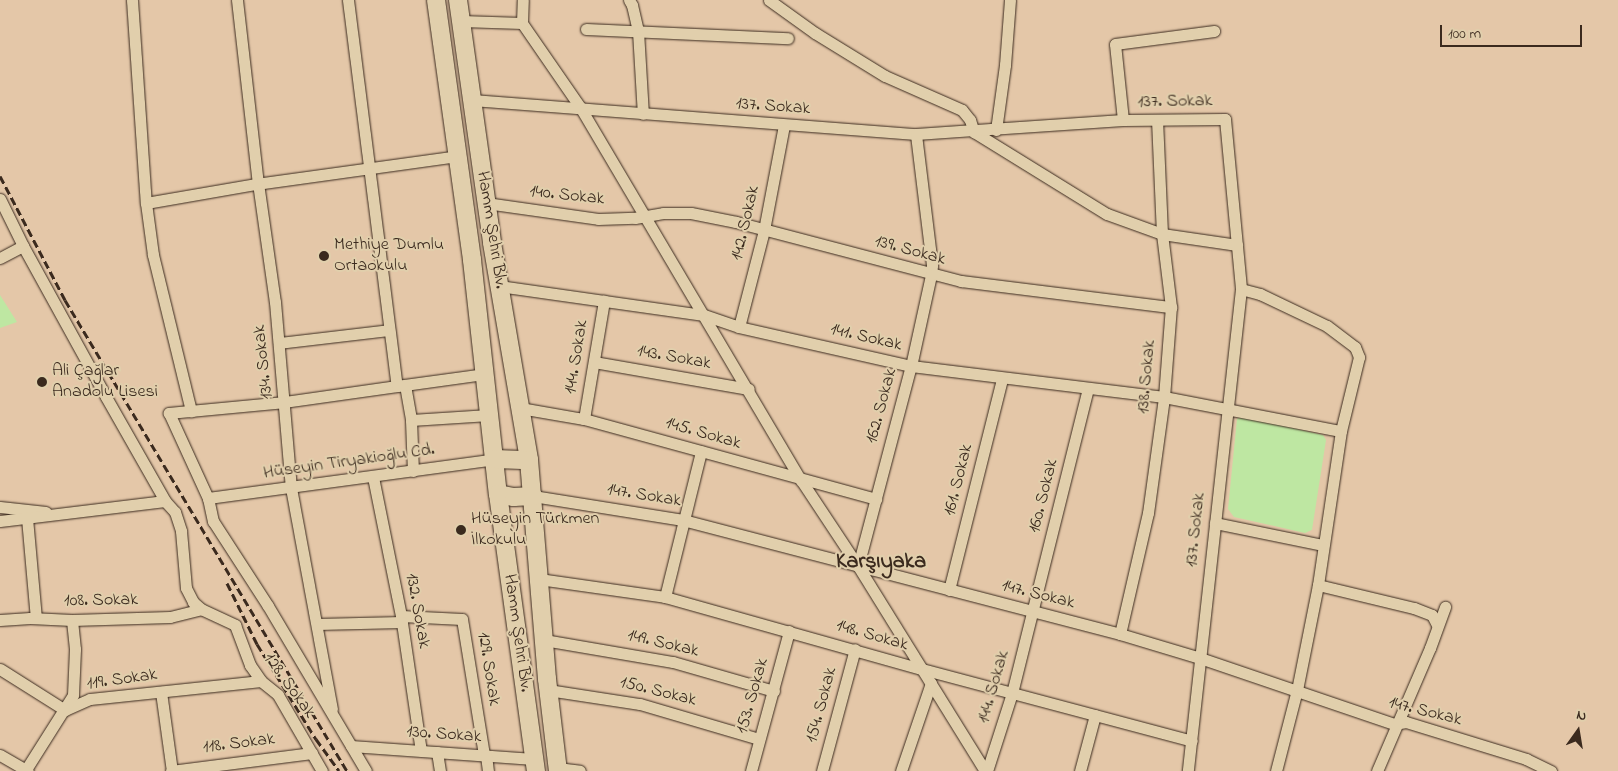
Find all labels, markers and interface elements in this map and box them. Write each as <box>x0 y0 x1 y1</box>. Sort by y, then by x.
scale bar <box>1443 15 1586 47</box>
text: 100 m <box>1448 23 1481 45</box>
street label: 137. Sokak <box>1138 91 1212 113</box>
street label: 137. Sokak <box>735 94 811 120</box>
street label: Hamm Şehri Blv. <box>471 170 511 290</box>
street label: 140. Sokak <box>529 181 605 211</box>
street label: 142. Sokak <box>727 183 765 263</box>
street label: 139. Sokak <box>872 231 948 271</box>
place label: Methiye Dumlu Ortaokulu <box>334 235 444 278</box>
marker: Methiye Dumlu Ortaokulu <box>318 250 330 262</box>
street label: 144. Sokak <box>560 318 594 396</box>
street label: 141. Sokak <box>828 319 904 357</box>
street label: 134. Sokak <box>249 324 279 400</box>
street label: 138. Sokak <box>1133 339 1161 415</box>
street label: 143. Sokak <box>635 341 713 375</box>
place label: Ali Çağlar Anadolu Lisesi <box>52 361 158 404</box>
street label: 162. Sokak <box>862 366 902 446</box>
marker: Ali Çağlar Anadolu Lisesi <box>36 376 48 388</box>
street label: 145. Sokak <box>663 413 743 455</box>
street label: Hüseyin Tiryakioğlu Cd. <box>262 439 436 485</box>
street label: 161. Sokak <box>940 442 978 518</box>
street label: 160. Sokak <box>1024 457 1064 535</box>
street label: 147. Sokak <box>605 479 683 513</box>
street label: 137. Sokak <box>1181 492 1211 568</box>
place label: Hüseyin Türkmen İlkokulu <box>471 509 599 552</box>
marker: Hüseyin Türkmen İlkokulu <box>455 524 467 536</box>
district label: Karşıyaka <box>836 550 926 576</box>
street label: 132. Sokak <box>400 572 434 650</box>
street label: Hamm Şehri Blv. <box>498 573 536 693</box>
street label: 147. Sokak <box>999 575 1077 615</box>
street label: 108. Sokak <box>64 590 138 612</box>
street label: 148. Sokak <box>833 615 911 657</box>
street label: 149. Sokak <box>625 625 701 663</box>
street label: 129. Sokak <box>472 631 504 707</box>
street label: 144. Sokak <box>973 648 1015 726</box>
street label: 128. Sokak <box>258 649 320 723</box>
street label: 153. Sokak <box>732 656 774 736</box>
street label: 119. Sokak <box>85 664 159 696</box>
street label: 154. Sokak <box>802 665 842 745</box>
street label: 150. Sokak <box>618 672 698 712</box>
street label: 147. Sokak <box>1386 692 1464 732</box>
text: N <box>1575 705 1588 727</box>
north arrow <box>1553 706 1603 756</box>
street label: 130. Sokak <box>406 722 482 748</box>
street label: 118. Sokak <box>202 729 276 759</box>

